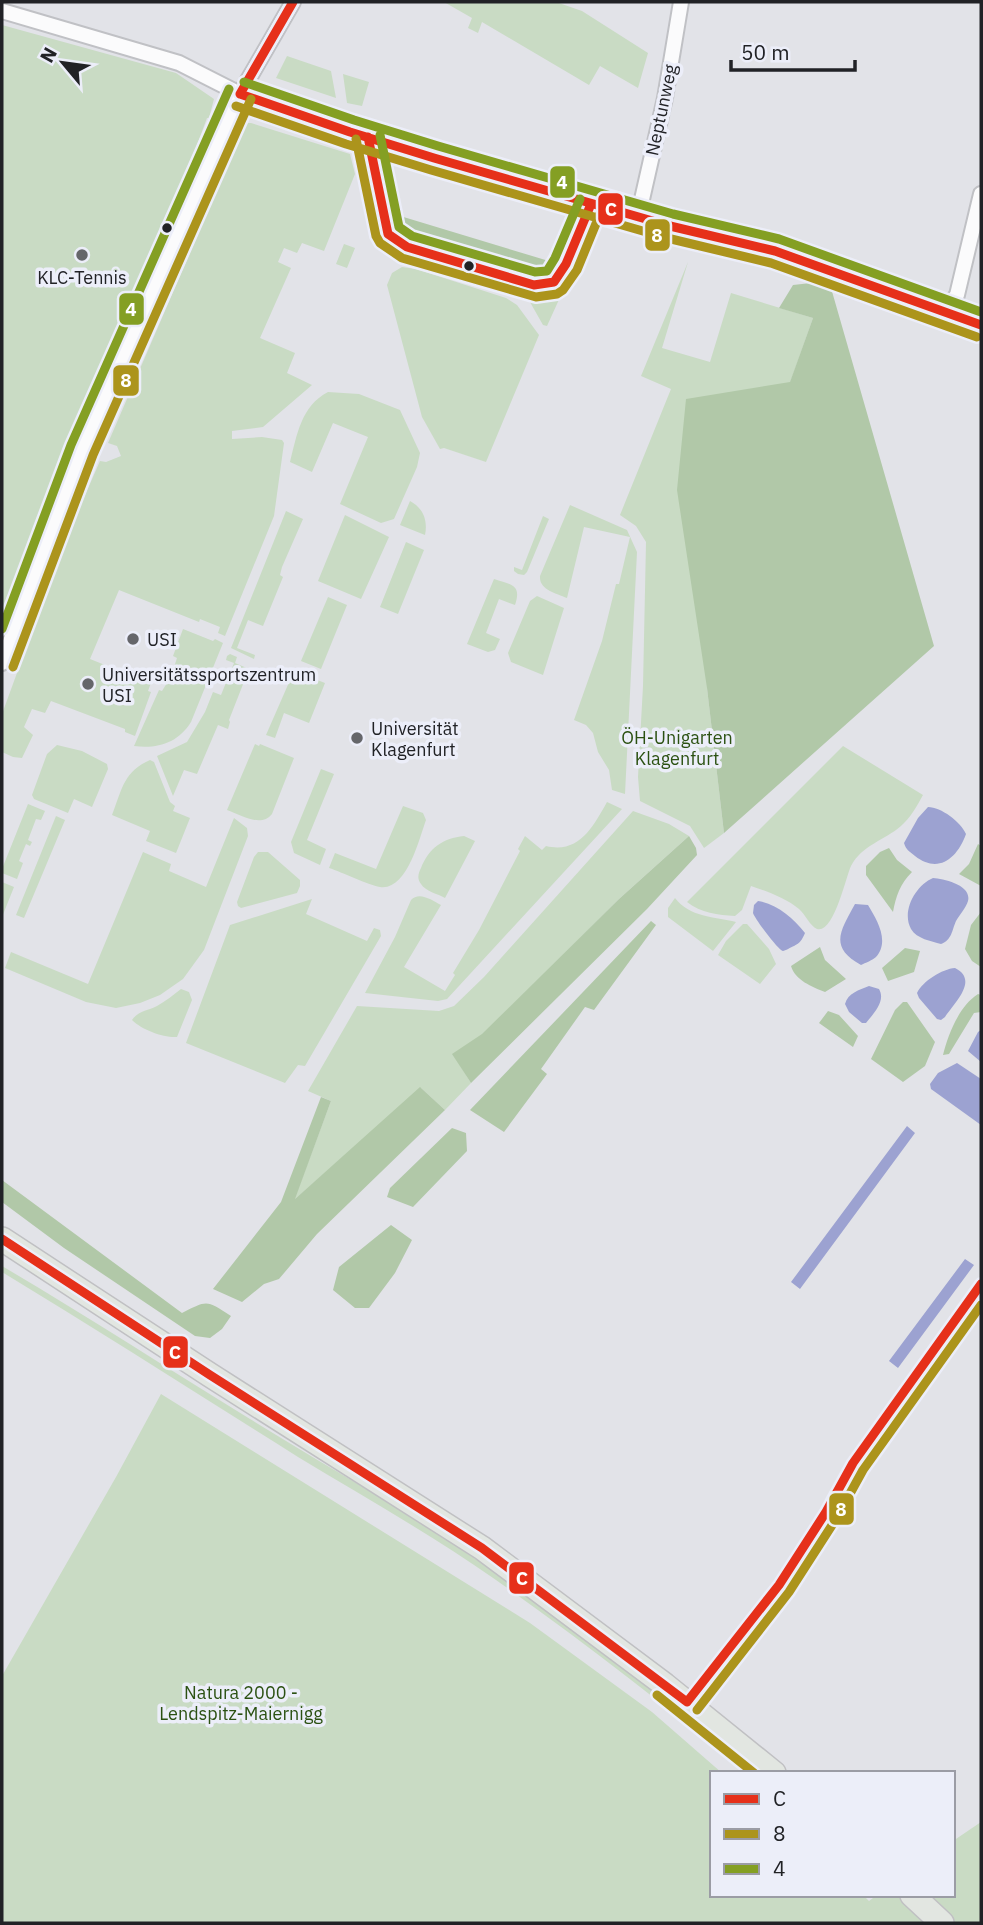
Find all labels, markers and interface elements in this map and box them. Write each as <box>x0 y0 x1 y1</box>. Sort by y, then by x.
north arrow <box>28 28 98 98</box>
scale bar <box>731 28 855 72</box>
text: 50 m <box>741 38 790 66</box>
text: N <box>34 43 62 67</box>
street label: Neptunweg <box>640 62 682 158</box>
line badge: 4 <box>549 165 576 199</box>
text: 4 <box>556 170 568 194</box>
line badge: C <box>597 192 624 226</box>
text: C <box>605 197 617 221</box>
line badge: 8 <box>644 218 671 252</box>
unlabelled marker <box>160 221 174 235</box>
text: 8 <box>651 223 663 247</box>
marker: KLC-Tennis <box>74 247 90 263</box>
unlabelled marker <box>462 259 476 273</box>
place label: KLC-Tennis <box>37 266 127 289</box>
line badge: 4 <box>118 292 145 326</box>
text: 4 <box>125 297 137 321</box>
line badge: 8 <box>112 364 140 397</box>
text: 8 <box>120 368 132 392</box>
place label: USI <box>147 628 177 651</box>
marker: USI <box>125 631 141 647</box>
place label: Universitätssportszentrum USI <box>102 663 316 707</box>
marker: Universitätssportszentrum USI <box>80 676 96 692</box>
place label: Universität Klagenfurt <box>371 717 459 761</box>
park label: ÖH-Unigarten Klagenfurt <box>621 726 733 770</box>
marker: Universität Klagenfurt <box>349 730 365 746</box>
line badge: C <box>162 1335 189 1369</box>
text: C <box>169 1340 181 1364</box>
line badge: 8 <box>828 1492 855 1526</box>
text: 8 <box>835 1497 847 1521</box>
line badge: C <box>508 1561 535 1595</box>
text: C <box>516 1566 528 1590</box>
park label: Natura 2000 - Lendspitz-Maiernigg <box>159 1681 323 1725</box>
legend <box>710 1771 955 1897</box>
text: C <box>773 1784 786 1812</box>
text: 8 <box>773 1819 786 1847</box>
text: 4 <box>773 1854 786 1882</box>

